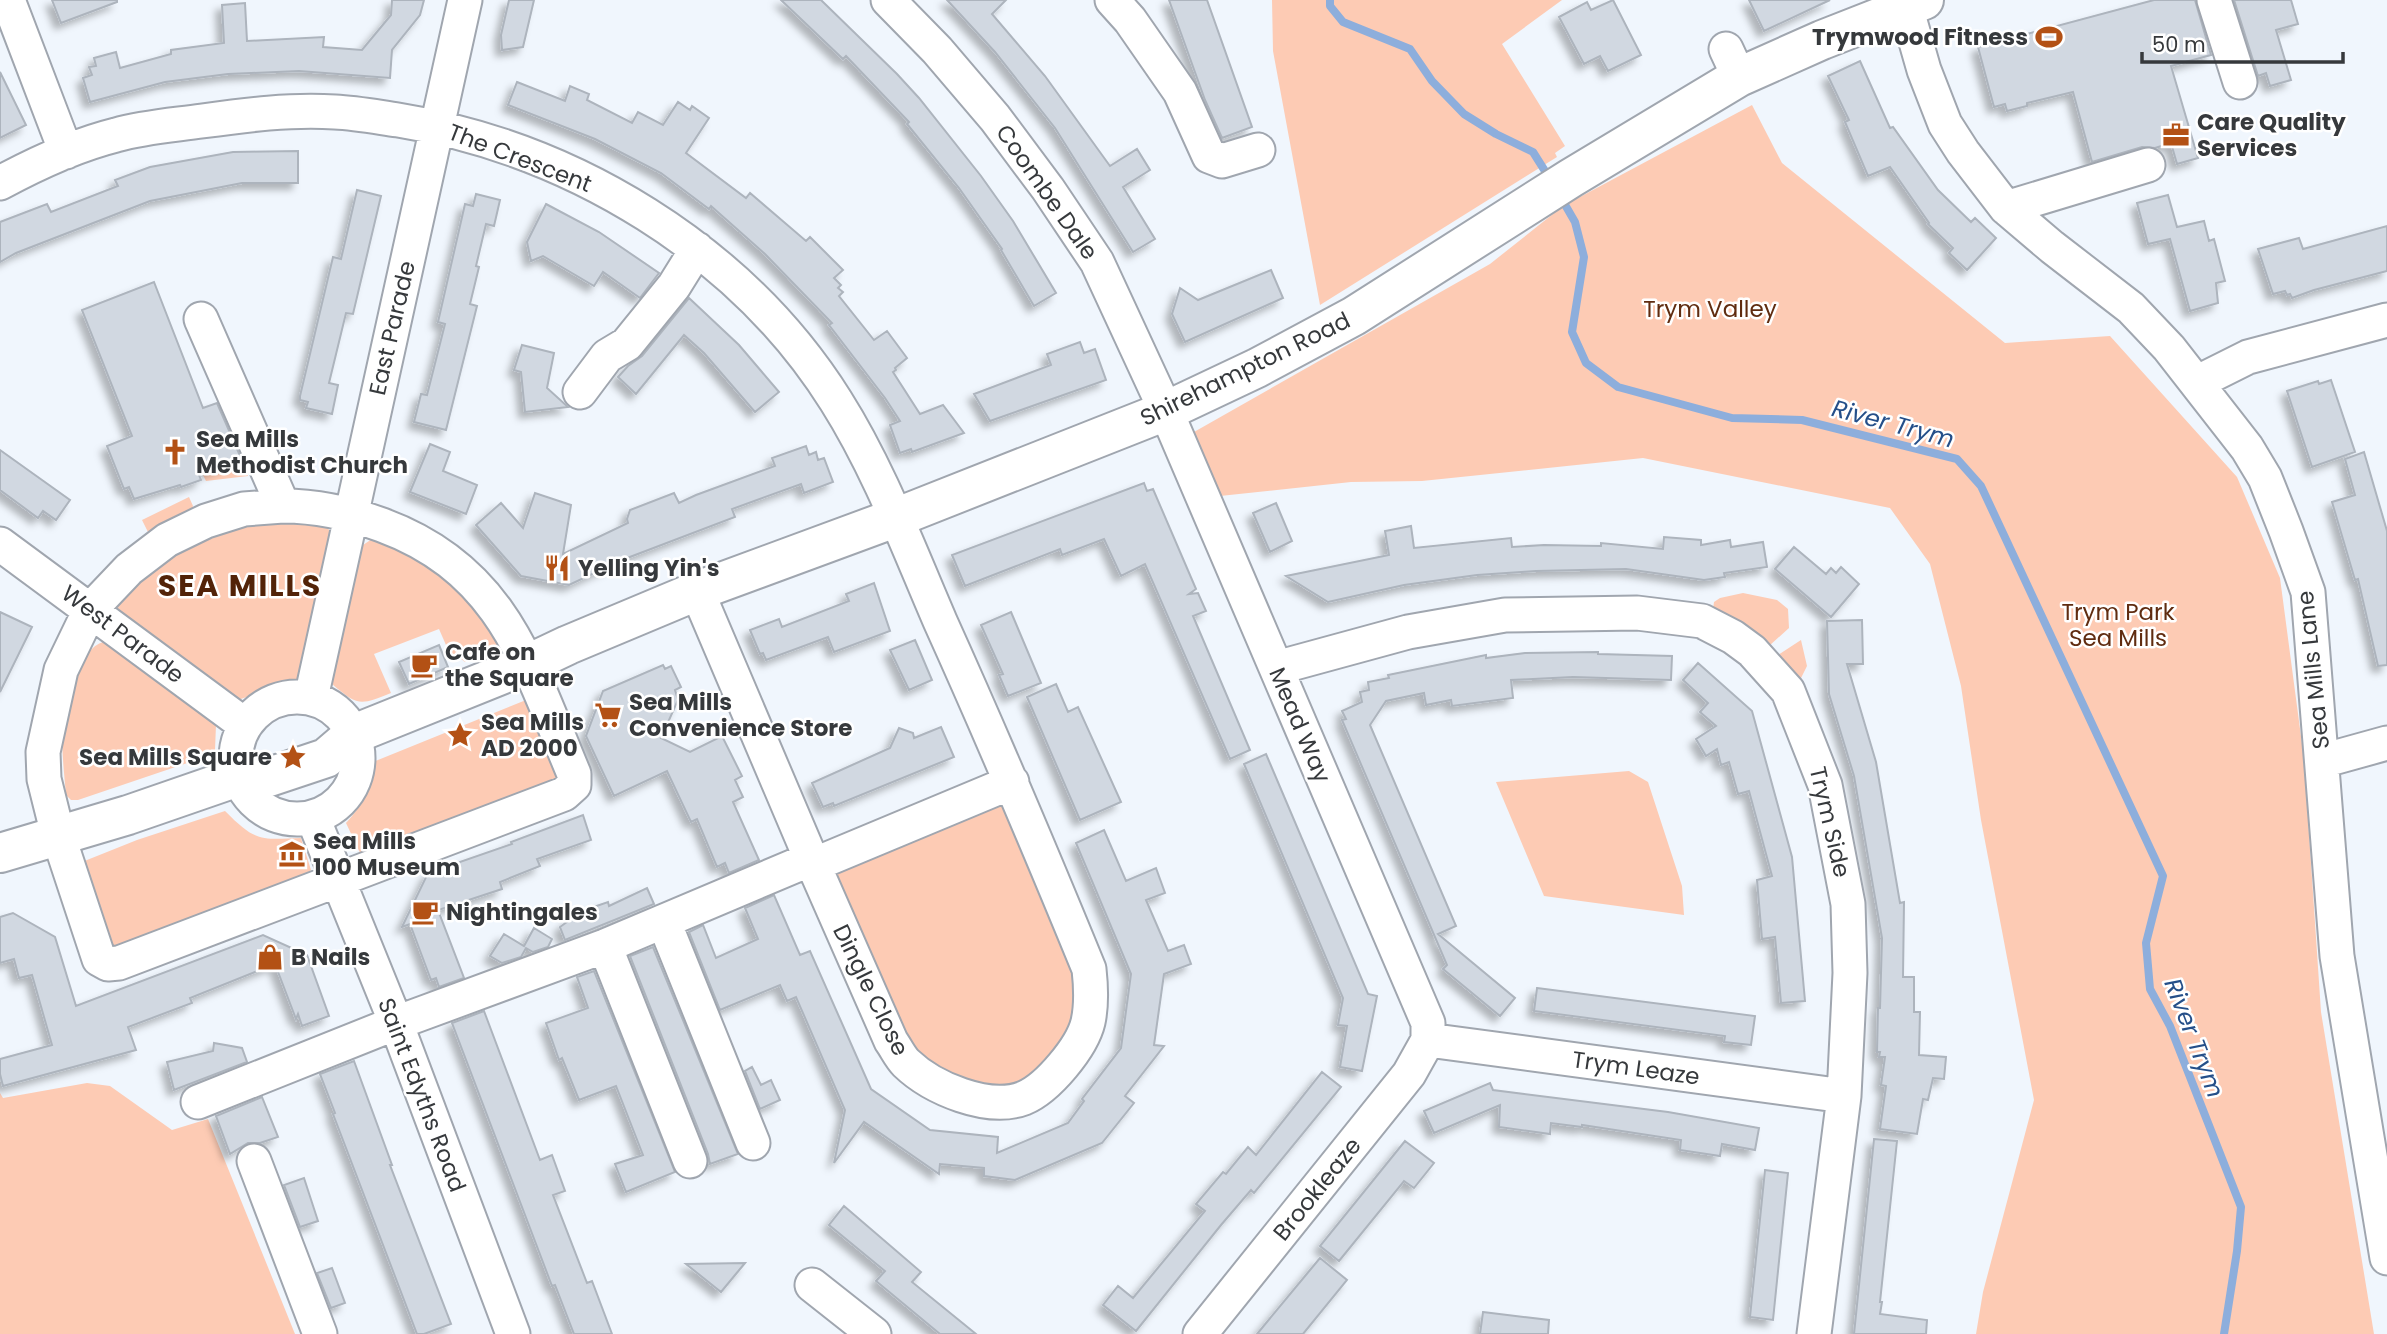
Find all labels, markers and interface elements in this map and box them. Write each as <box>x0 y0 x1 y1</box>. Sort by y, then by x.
place label: Trymwood Fitness <box>1812 21 2028 53</box>
scale bar <box>2142 21 2343 65</box>
sports icon: Trymwood Fitness <box>2034 22 2064 52</box>
text: 50 m <box>2152 30 2206 59</box>
place label: Care Quality Services <box>2197 106 2346 164</box>
street label: The Crescent <box>444 116 596 200</box>
street label: Coombe Dale <box>988 118 1106 266</box>
office icon: Care Quality Services <box>2161 120 2191 150</box>
street label: East Parade <box>361 258 423 398</box>
park label: Trym Valley <box>1643 293 1777 325</box>
street label: Shirehampton Road <box>1135 304 1355 434</box>
water label: River Trym <box>1828 391 1958 456</box>
place label: Sea Mills Methodist Church <box>196 423 408 481</box>
church icon: Sea Mills Methodist Church <box>160 437 190 467</box>
place label: Yelling Yin's <box>578 552 720 584</box>
restaurant icon: Yelling Yin's <box>542 553 572 583</box>
district label: SEA MILLS <box>158 564 322 607</box>
street label: West Parade <box>55 577 191 691</box>
street label: Sea Mills Lane <box>2289 589 2337 751</box>
park label: Trym Park Sea Mills <box>2061 596 2175 654</box>
place label: Cafe on the Square <box>445 636 574 694</box>
cafe icon: Cafe on the Square <box>409 650 439 680</box>
street label: Mead Way <box>1261 662 1339 788</box>
place label: Sea Mills Convenience Store <box>629 686 852 744</box>
supermarket icon: Sea Mills Convenience Store <box>593 700 623 730</box>
place label: Sea Mills AD 2000 <box>481 706 584 764</box>
place icon: Sea Mills AD 2000 <box>445 720 475 750</box>
place label: Sea Mills Square <box>79 741 272 773</box>
place icon: Sea Mills Square <box>278 742 308 772</box>
street label: Trym Side <box>1802 763 1858 881</box>
place label: Sea Mills 100 Museum <box>313 825 460 883</box>
museum icon: Sea Mills 100 Museum <box>277 839 307 869</box>
place label: Nightingales <box>446 896 598 928</box>
cafe icon: Nightingales <box>410 897 440 927</box>
street label: Dingle Close <box>825 919 917 1061</box>
place label: B Nails <box>291 941 370 973</box>
shop icon: B Nails <box>255 942 285 972</box>
water label: River Trym <box>2157 974 2232 1102</box>
street label: Saint Edyths Road <box>370 993 474 1197</box>
street label: Trym Leaze <box>1570 1043 1702 1093</box>
street label: Brookleaze <box>1265 1131 1369 1247</box>

